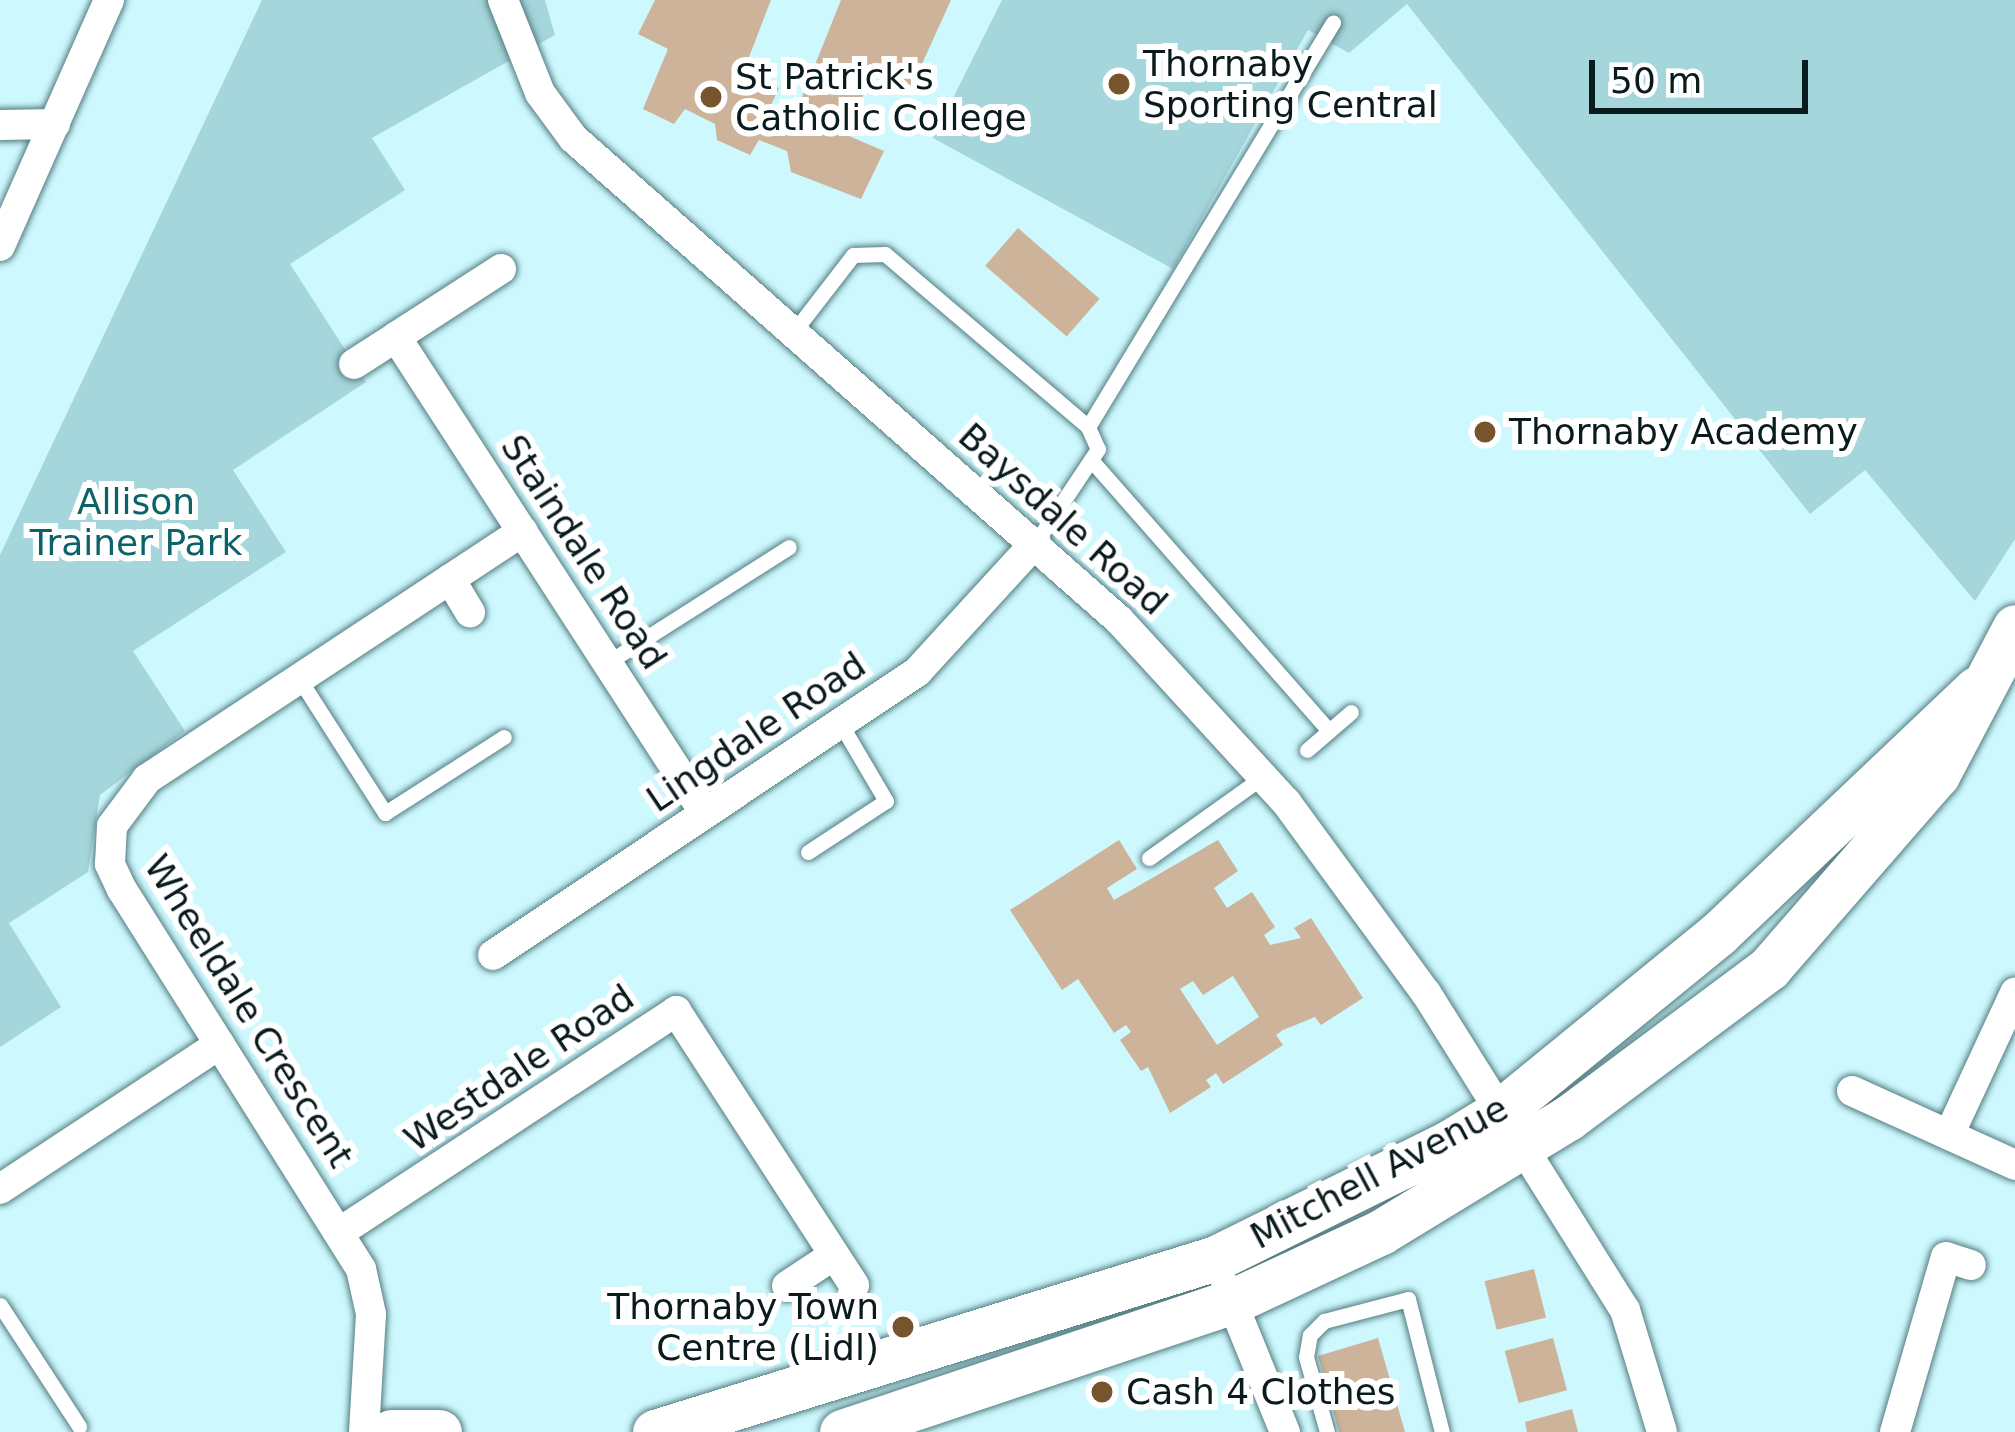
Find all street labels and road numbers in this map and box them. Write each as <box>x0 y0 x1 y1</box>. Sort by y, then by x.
street label: Baysdale Road <box>950 414 1176 624</box>
street label: Staindale Road <box>492 427 676 677</box>
street label: Lingdale Road <box>638 643 874 821</box>
street label: Wheeldale Crescent <box>135 847 363 1175</box>
street label: Westdale Road <box>396 975 642 1161</box>
street label: Mitchell Avenue <box>1243 1086 1515 1258</box>

